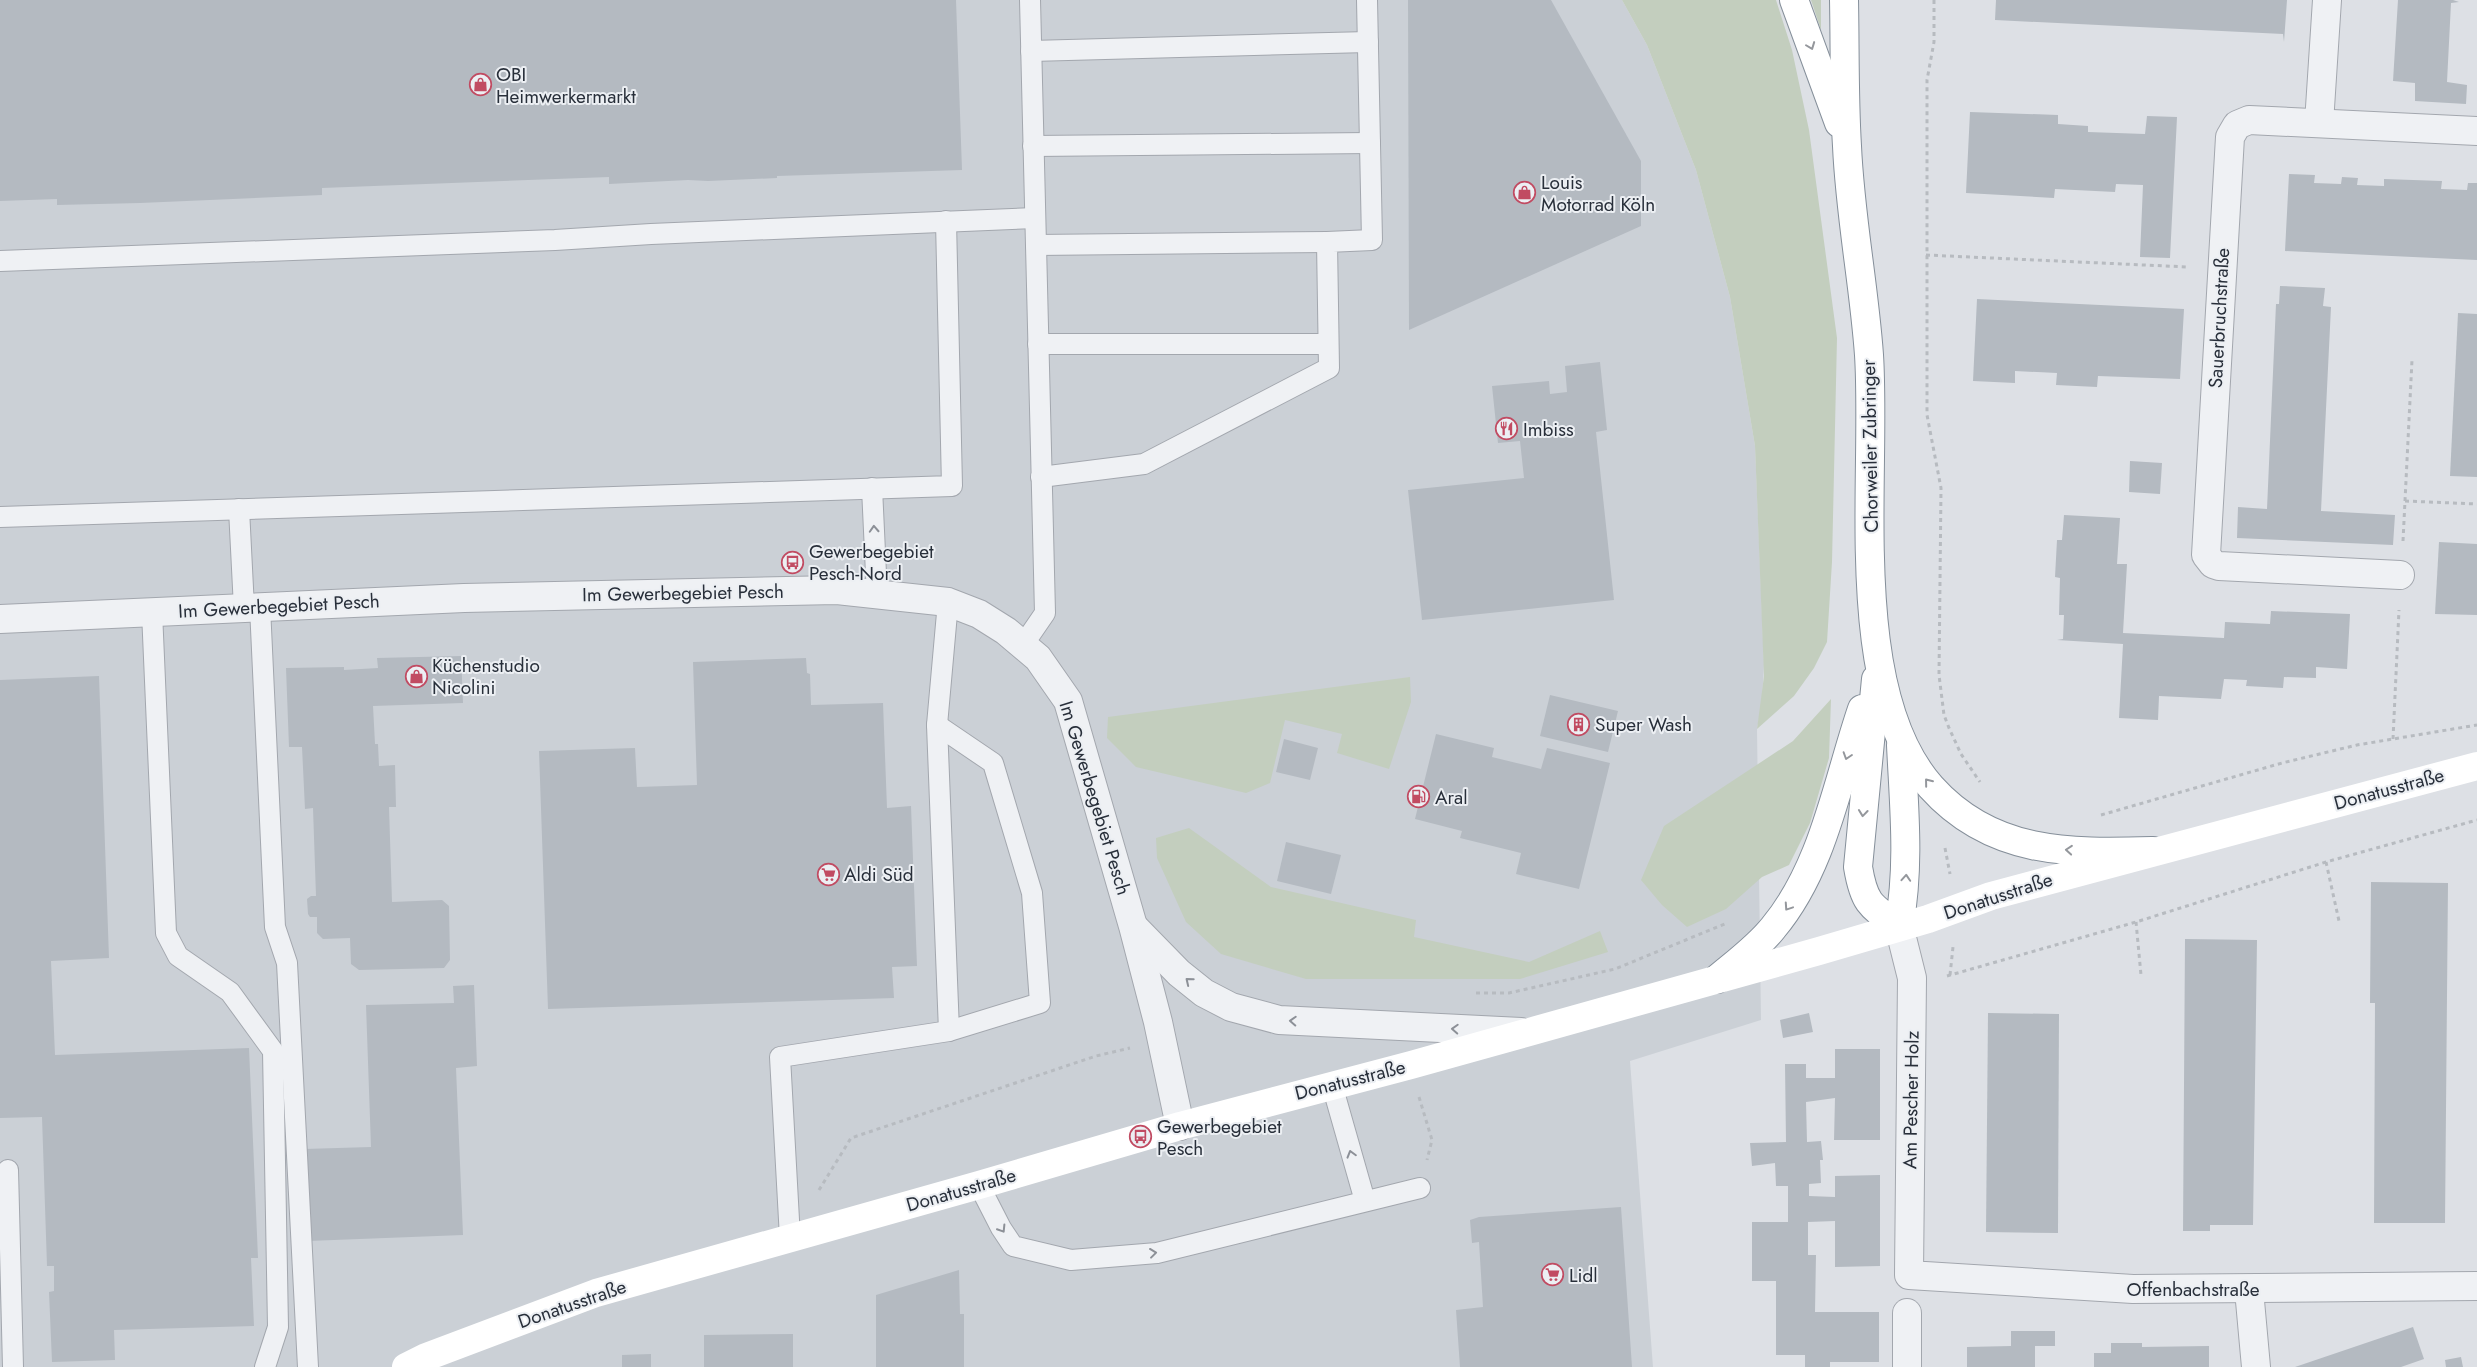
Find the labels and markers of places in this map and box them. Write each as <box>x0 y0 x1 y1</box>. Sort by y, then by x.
place label: OBI Heimwerkermarkt <box>496 61 636 110</box>
shop icon: OBI Heimwerkermarkt <box>468 73 492 97</box>
place label: Louis Motorrad Köln <box>1541 169 1655 218</box>
shop icon: Louis Motorrad Köln <box>1513 181 1537 205</box>
place label: Imbiss <box>1523 416 1574 443</box>
restaurant icon: Imbiss <box>1495 417 1519 441</box>
place label: Gewerbegebiet Pesch-Nord <box>809 538 934 587</box>
bus stop icon: Gewerbegebiet Pesch-Nord <box>781 550 805 574</box>
place label: Küchenstudio Nicolini <box>432 652 540 701</box>
shop icon: Küchenstudio Nicolini <box>404 664 428 688</box>
place label: Super Wash <box>1595 711 1692 738</box>
building icon: Super Wash <box>1567 712 1591 736</box>
place label: Aral <box>1435 784 1468 811</box>
fuel station icon: Aral <box>1407 785 1431 809</box>
place label: Aldi Süd <box>844 861 914 888</box>
supermarket icon: Aldi Süd <box>816 862 840 886</box>
place label: Gewerbegebiet Pesch <box>1157 1113 1282 1162</box>
bus stop icon: Gewerbegebiet Pesch <box>1129 1125 1153 1149</box>
place label: Lidl <box>1569 1262 1598 1289</box>
supermarket icon: Lidl <box>1541 1263 1565 1287</box>

